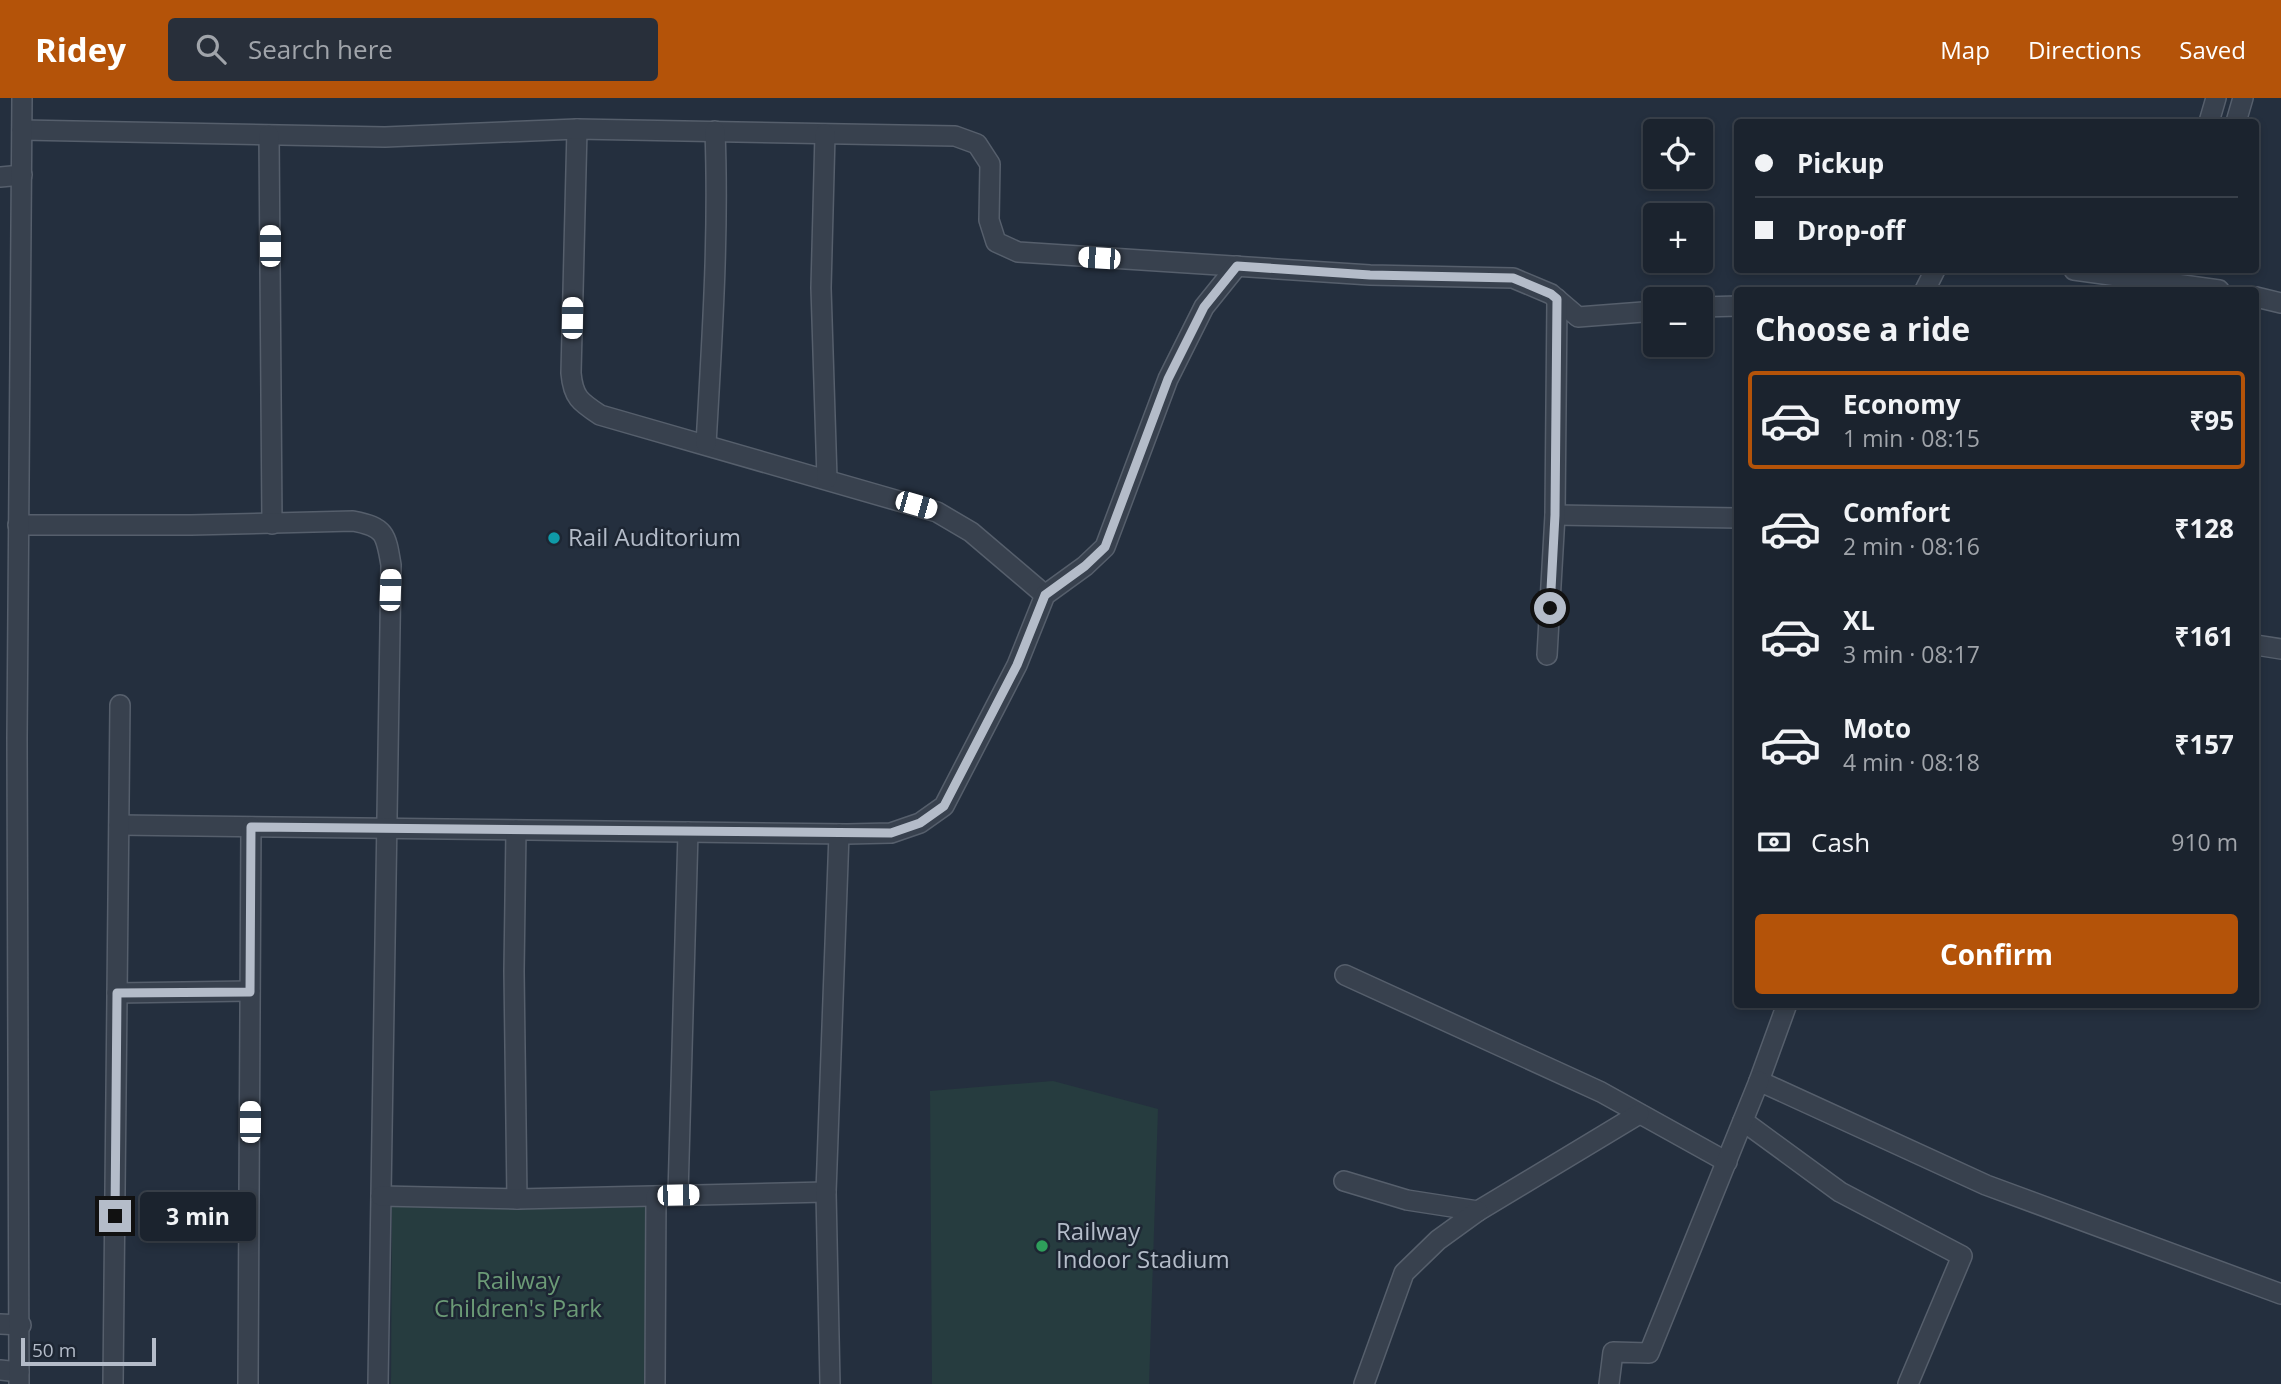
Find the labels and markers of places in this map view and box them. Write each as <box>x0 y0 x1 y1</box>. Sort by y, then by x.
place label: Rail Auditorium <box>568 520 741 553</box>
marker: Rail Auditorium <box>546 530 562 546</box>
place label: Railway Indoor Stadium <box>1056 1214 1230 1275</box>
marker: Railway Indoor Stadium <box>1034 1238 1050 1254</box>

